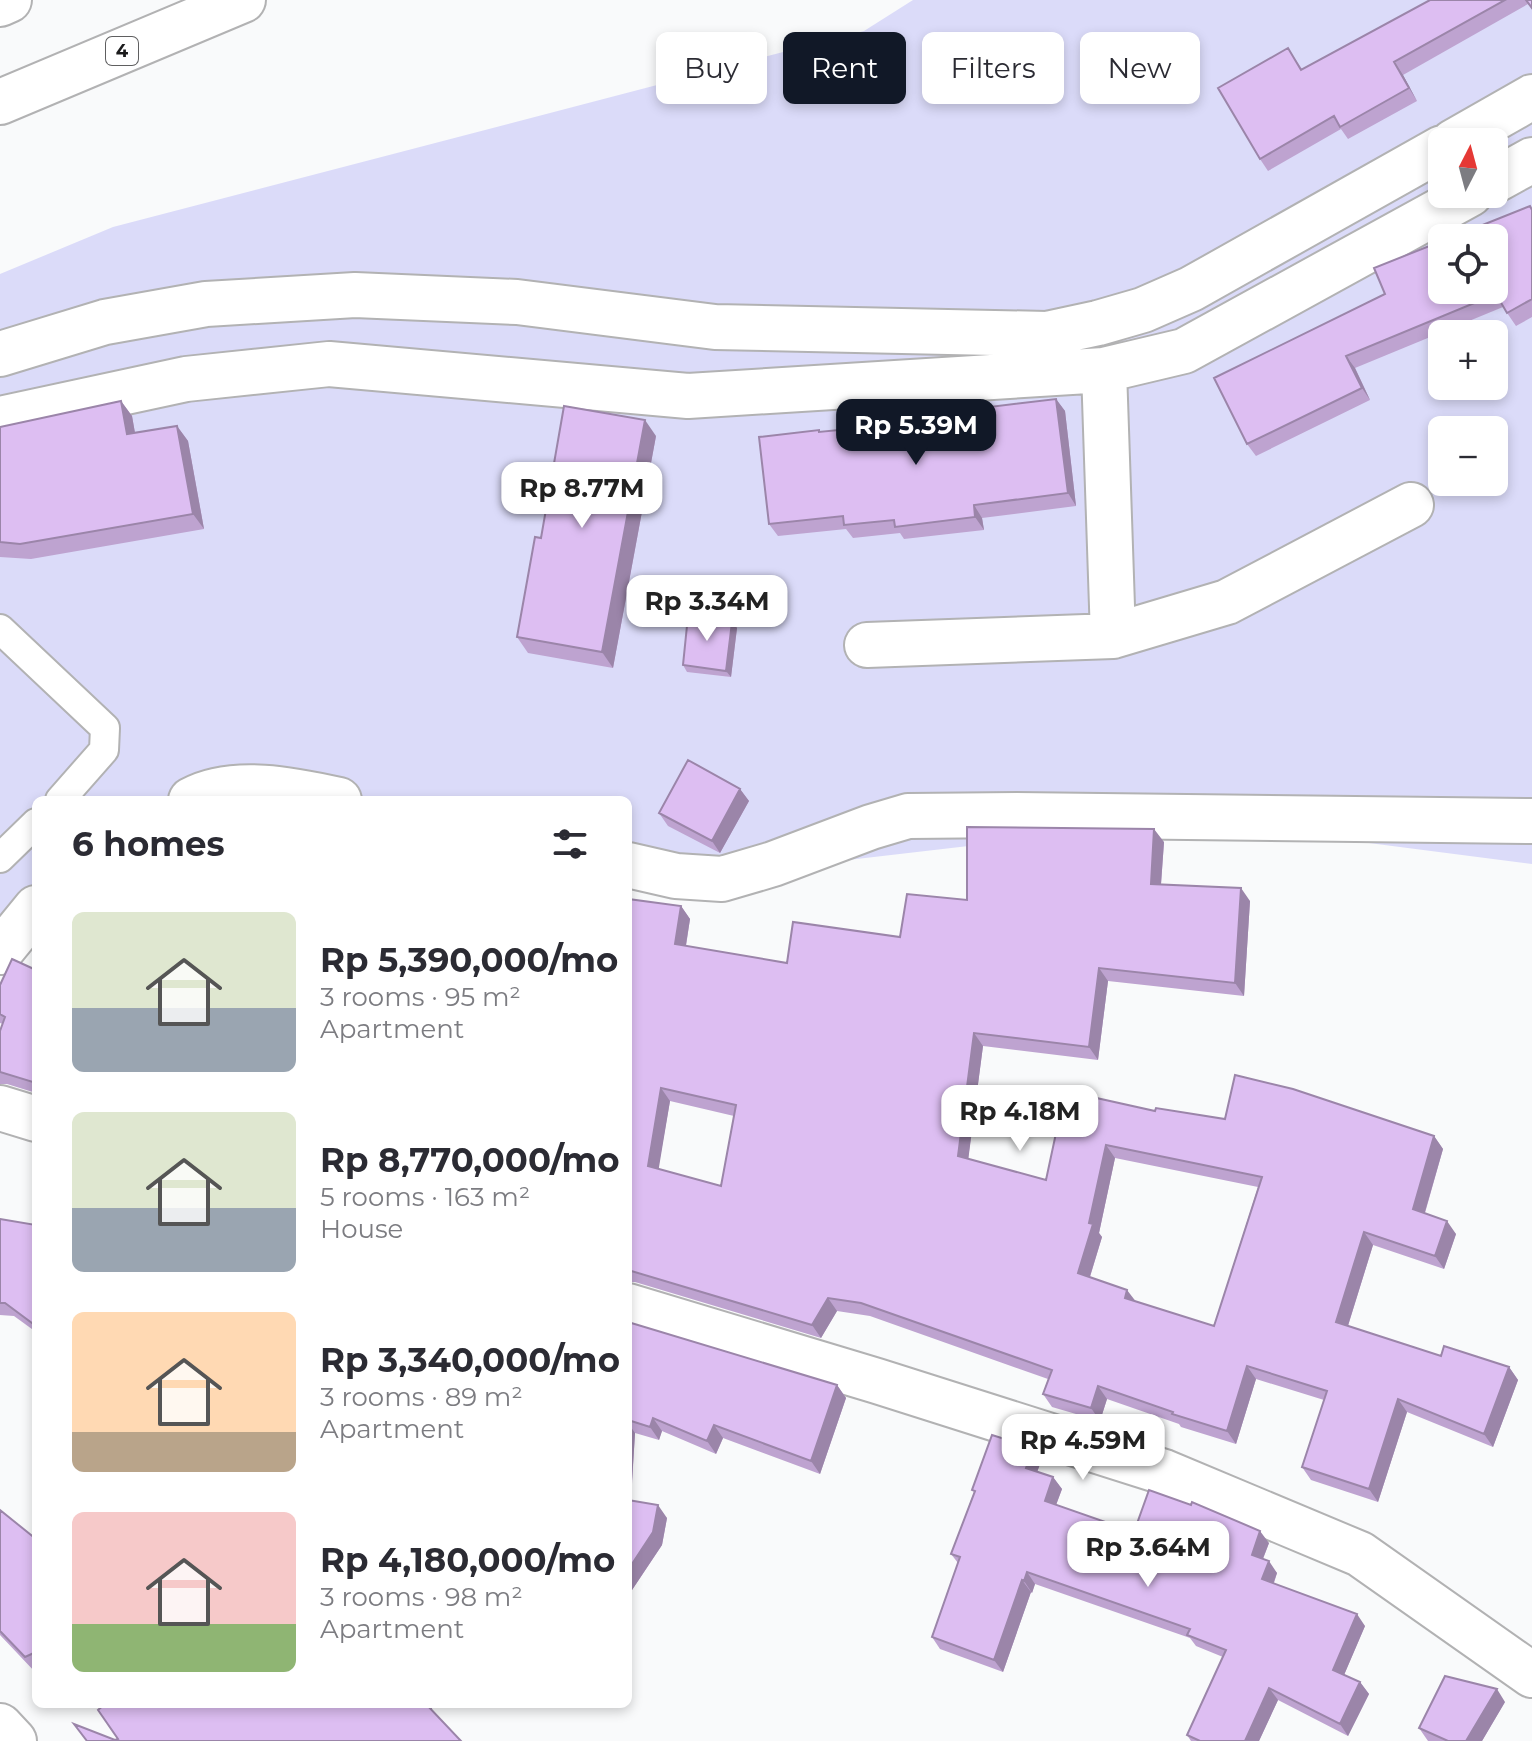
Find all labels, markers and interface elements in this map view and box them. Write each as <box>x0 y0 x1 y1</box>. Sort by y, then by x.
chip: Buy <box>656 32 767 104</box>
chip: Rent <box>783 32 906 104</box>
chip: Filters <box>922 32 1064 104</box>
chip: New <box>1080 32 1200 104</box>
road number: 4 <box>106 37 138 65</box>
north arrow <box>1428 128 1508 208</box>
map controls <box>1428 128 1508 496</box>
button: locate <box>1428 224 1508 304</box>
button: + <box>1428 320 1508 400</box>
pin: Rp 5.39M <box>833 399 999 467</box>
text: Rp 5.39M <box>854 409 978 441</box>
button: − <box>1428 416 1508 496</box>
pin: Rp 8.77M <box>499 462 665 530</box>
text: Rp 8.77M <box>519 472 645 504</box>
pin: Rp 3.34M <box>624 575 790 643</box>
text: Rp 3.34M <box>644 585 770 617</box>
icon: filters <box>548 822 592 866</box>
text: 6 homes <box>72 823 225 865</box>
text: Rp 5,390,000/mo <box>320 939 618 981</box>
icon: home <box>136 944 232 1040</box>
text: 3 rooms · 95 m² <box>320 981 521 1013</box>
text: Apartment <box>320 1013 464 1045</box>
pin: Rp 4.18M <box>937 1085 1103 1153</box>
text: Rp 4.18M <box>959 1095 1081 1127</box>
text: Rp 8,770,000/mo <box>320 1139 620 1181</box>
icon: home <box>136 1144 232 1240</box>
text: 5 rooms · 163 m² <box>320 1181 530 1213</box>
text: House <box>320 1213 403 1245</box>
text: Rp 3,340,000/mo <box>320 1339 620 1381</box>
icon: home <box>136 1344 232 1440</box>
text: 3 rooms · 89 m² <box>320 1381 523 1413</box>
text: Apartment <box>320 1413 464 1445</box>
pin: Rp 4.59M <box>1000 1414 1166 1482</box>
text: Rp 4.59M <box>1020 1424 1146 1456</box>
pin: Rp 3.64M <box>1065 1521 1231 1589</box>
text: Rp 3.64M <box>1085 1531 1211 1563</box>
text: Rp 4,180,000/mo <box>320 1539 615 1581</box>
icon: home <box>136 1544 232 1640</box>
text: 3 rooms · 98 m² <box>320 1581 523 1613</box>
text: Apartment <box>320 1613 464 1645</box>

